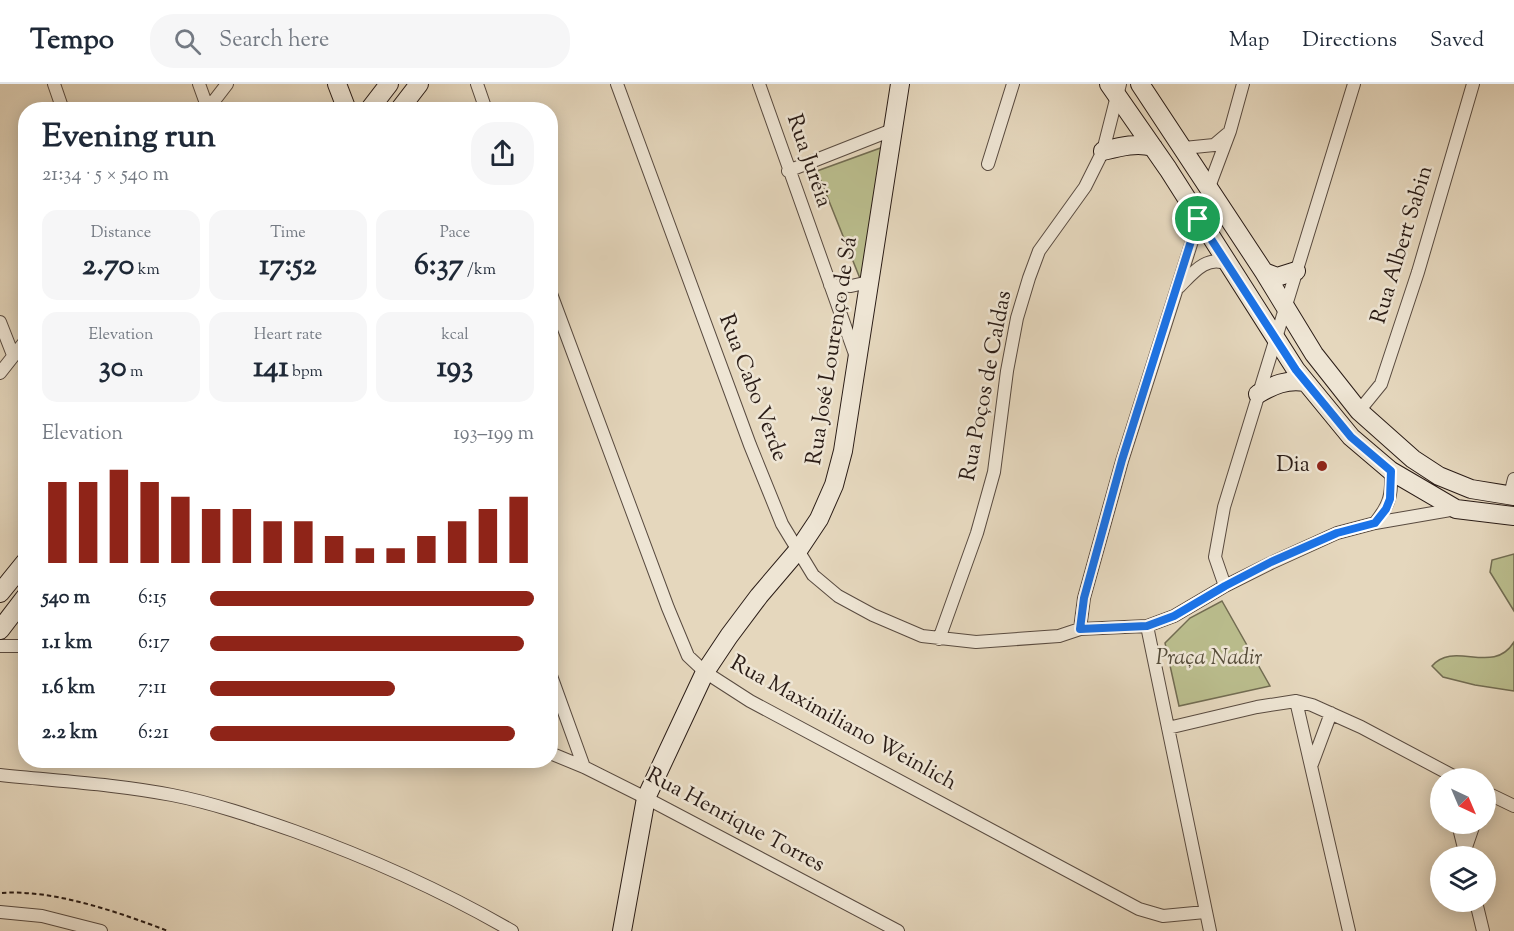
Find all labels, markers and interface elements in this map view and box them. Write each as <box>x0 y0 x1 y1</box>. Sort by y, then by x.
search box <box>150 14 570 68</box>
text: Tempo <box>30 21 114 61</box>
icon: search <box>171 25 204 58</box>
text: Search here <box>219 25 329 57</box>
text: Map <box>1229 26 1269 56</box>
text: Directions <box>1302 26 1397 56</box>
text: Saved <box>1430 26 1484 56</box>
street label: Rua Juréia <box>777 110 839 212</box>
text: Evening run <box>42 114 216 162</box>
button: share <box>471 122 534 185</box>
text: 21:34 · 5 × 540 m <box>42 161 169 190</box>
street label: Rua Albert Sabin <box>1364 162 1442 328</box>
pin <box>1172 193 1223 244</box>
icon: arrive <box>1181 202 1214 235</box>
text: Distance <box>91 222 151 245</box>
text: Time <box>270 222 306 245</box>
text: Pace <box>440 222 470 245</box>
street label: Rua José Lourenço de Sá <box>799 234 867 468</box>
text: 2.70 <box>82 245 134 288</box>
text: 17:52 <box>259 245 317 288</box>
text: 6:37 <box>414 245 464 288</box>
text: km <box>134 259 160 282</box>
text: /km <box>464 259 496 282</box>
street label: Rua Poços de Caldas <box>953 288 1021 484</box>
street label: Rua Cabo Verde <box>709 310 795 466</box>
text: Elevation <box>89 324 153 347</box>
text: Heart rate <box>254 324 322 347</box>
text: kcal <box>441 324 469 347</box>
text: 30 <box>99 347 127 390</box>
text: 141 <box>253 347 289 390</box>
text: 193 <box>437 347 473 390</box>
text: m <box>127 361 143 384</box>
text: bpm <box>289 361 323 384</box>
text: Elevation <box>42 420 123 449</box>
text: 193–199 m <box>453 420 534 449</box>
place label: Dia <box>1276 450 1310 482</box>
marker: Dia <box>1315 459 1329 473</box>
text: 540 m <box>42 584 90 613</box>
text: 6:15 <box>138 584 167 613</box>
text: 1.1 km <box>42 629 92 658</box>
text: 6:17 <box>138 629 170 658</box>
park label: Praça Nadir <box>1156 643 1263 675</box>
street label: Rua Maximiliano Weinlich <box>724 648 962 800</box>
text: 1.6 km <box>42 674 95 703</box>
text: 7:11 <box>138 674 167 703</box>
text: 2.2 km <box>42 719 97 748</box>
text: 6:21 <box>138 719 169 748</box>
street label: Rua Henrique Torres <box>640 760 830 882</box>
north arrow <box>1430 768 1496 834</box>
map controls <box>1430 768 1496 912</box>
button: layers <box>1430 846 1496 912</box>

